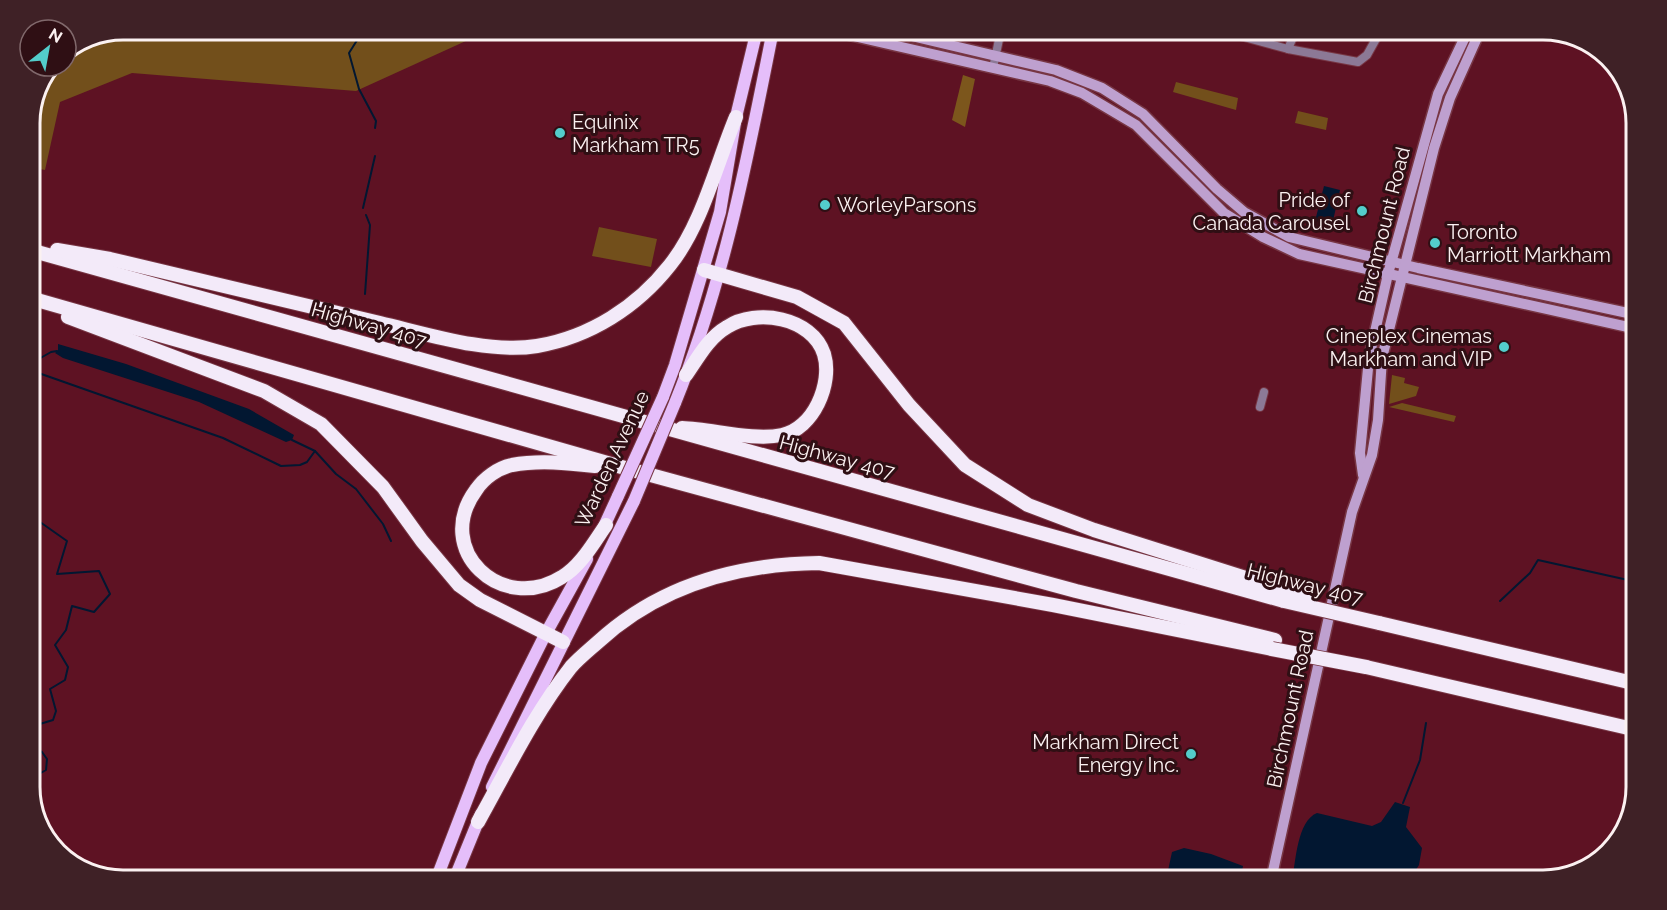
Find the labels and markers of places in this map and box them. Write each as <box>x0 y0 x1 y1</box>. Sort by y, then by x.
place label: Equinix Markham TR5 <box>572 110 700 157</box>
marker: Equinix Markham TR5 <box>553 126 567 140</box>
place label: Pride of Canada Carousel <box>1192 188 1351 235</box>
place label: WorleyParsons <box>837 193 976 217</box>
marker: WorleyParsons <box>818 198 832 212</box>
marker: Pride of Canada Carousel <box>1355 204 1369 218</box>
place label: Toronto Marriott Markham <box>1447 220 1611 267</box>
marker: Toronto Marriott Markham <box>1428 236 1442 250</box>
place label: Cineplex Cinemas Markham and VIP <box>1326 324 1492 371</box>
marker: Cineplex Cinemas Markham and VIP <box>1497 340 1511 354</box>
place label: Markham Direct Energy Inc. <box>1032 730 1179 777</box>
marker: Markham Direct Energy Inc. <box>1184 747 1198 761</box>

